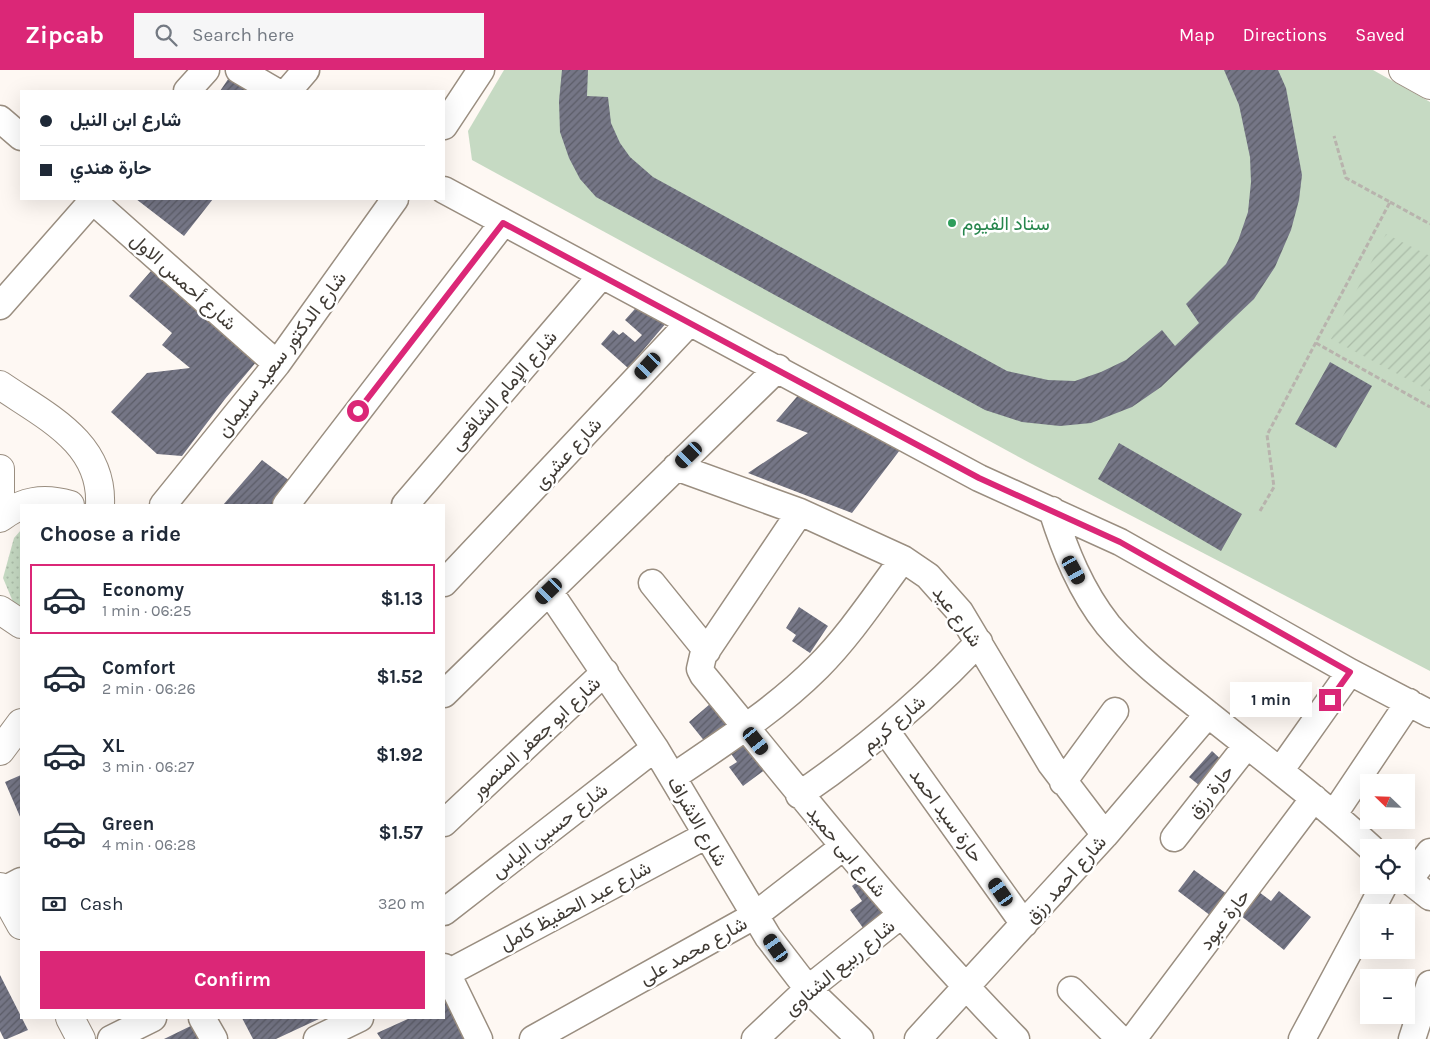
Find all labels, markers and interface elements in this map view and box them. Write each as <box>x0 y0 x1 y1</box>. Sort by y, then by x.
search box <box>134 13 484 58</box>
text: Zipcab <box>25 21 104 49</box>
icon: search <box>152 21 180 49</box>
text: Search here <box>192 24 294 46</box>
text: Map <box>1179 24 1215 46</box>
text: Directions <box>1243 24 1327 46</box>
text: Saved <box>1355 24 1405 46</box>
text: شارع ابن النيل <box>70 109 181 131</box>
text: حارة هندي <box>70 157 151 179</box>
place label: ستاد الفيوم <box>962 213 1050 236</box>
marker: ستاد الفيوم <box>946 217 958 229</box>
street label: شارع أحمس الاول <box>125 229 241 336</box>
street label: شارع الدكتور سعيد سليمان <box>212 268 352 442</box>
street label: شارع الإمام الشافعى <box>446 326 563 456</box>
car <box>632 350 663 382</box>
route start <box>347 400 369 422</box>
street label: شارع عشرى <box>529 413 607 495</box>
car <box>672 439 705 471</box>
text: Choose a ride <box>40 521 181 547</box>
car <box>1060 553 1087 587</box>
car <box>532 575 565 607</box>
icon: car <box>42 577 87 622</box>
text: Economy <box>102 579 184 601</box>
street label: شارع عيد <box>927 582 987 652</box>
text: $1.13 <box>380 588 423 610</box>
text: 1 min · 06:25 <box>102 601 192 620</box>
icon: car <box>42 655 87 700</box>
text: Comfort <box>102 657 176 679</box>
text: $1.52 <box>376 666 423 688</box>
street label: شارع ابو جعفر المنصور <box>466 672 606 805</box>
text: 2 min · 06:26 <box>102 679 196 698</box>
callout: 1 min <box>1230 682 1312 718</box>
route end <box>1319 689 1341 711</box>
text: 1 min <box>1251 690 1291 709</box>
street label: شارع كريم <box>857 691 931 758</box>
car <box>740 725 771 757</box>
icon: car <box>42 733 87 778</box>
text: XL <box>102 735 124 757</box>
text: $1.92 <box>376 744 423 766</box>
text: 3 min · 06:27 <box>102 757 194 776</box>
street label: حارة رزق <box>1183 761 1238 823</box>
street label: حارة سيد احمد <box>905 764 988 867</box>
street label: شارع الاشراف <box>662 773 732 871</box>
north arrow <box>1360 774 1415 829</box>
map controls <box>1360 774 1415 1024</box>
street label: شارع حسين الياس <box>487 779 613 884</box>
street label: شارع ابى حميد <box>801 802 891 902</box>
icon: car <box>42 811 87 856</box>
text: Green <box>102 813 154 835</box>
text: $1.57 <box>379 822 423 844</box>
street label: شارع احمد رزق <box>1021 831 1112 929</box>
text: 4 min · 06:28 <box>102 835 196 854</box>
button: locate <box>1360 839 1415 894</box>
street label: شارع عبد الحفيظ كامل <box>496 857 655 956</box>
car <box>986 875 1015 909</box>
street label: حارة عبود <box>1195 885 1255 954</box>
icon: cash <box>40 890 68 918</box>
text: Cash <box>80 893 124 915</box>
text: 320 m <box>378 894 425 913</box>
button: + <box>1360 904 1415 959</box>
street label: شارع محمد على <box>636 912 752 990</box>
street label: شارع ربيع الشناوى <box>780 915 901 1022</box>
car <box>761 931 790 965</box>
button: Confirm <box>40 951 425 1009</box>
button: − <box>1360 969 1415 1024</box>

